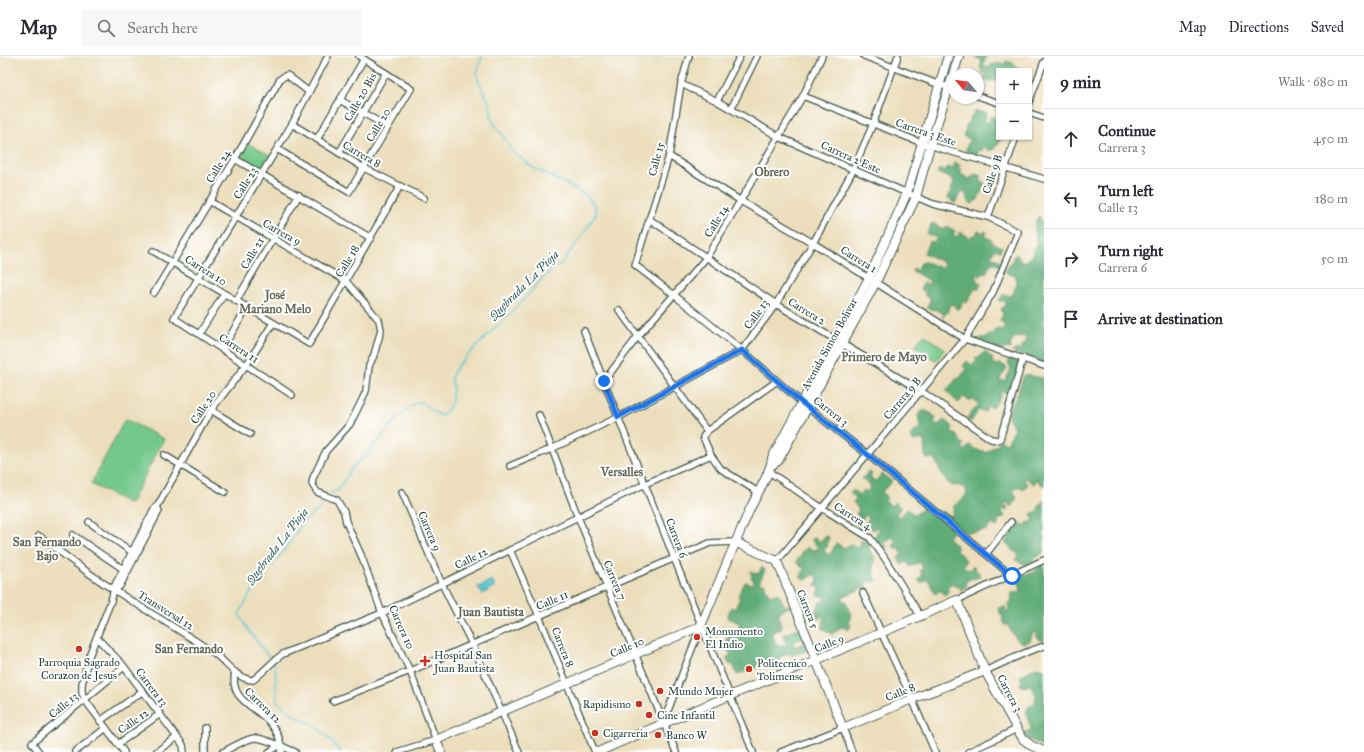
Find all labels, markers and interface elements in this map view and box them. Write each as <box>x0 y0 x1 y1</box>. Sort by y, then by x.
search box <box>81 10 361 46</box>
text: Map <box>20 16 57 39</box>
icon: search <box>95 17 117 39</box>
text: Search here <box>127 19 198 37</box>
text: Map <box>1179 19 1206 36</box>
text: Directions <box>1228 19 1289 36</box>
text: Saved <box>1311 19 1344 36</box>
north arrow <box>948 68 984 104</box>
map controls <box>996 68 1032 140</box>
button: + <box>996 68 1032 104</box>
street label: Calle 20 Bis <box>341 71 379 124</box>
text: 9 min <box>1060 72 1101 93</box>
text: Walk · 680 m <box>1278 74 1348 90</box>
button: − <box>996 104 1032 140</box>
street label: Calle 20 <box>363 106 393 144</box>
street label: Carrera 3 Este <box>894 116 958 149</box>
text: Continue <box>1098 122 1156 140</box>
icon: ahead <box>1060 128 1082 150</box>
text: 450 m <box>1313 131 1348 147</box>
street label: Carrera 8 <box>340 138 383 171</box>
street label: Carrera 2 Este <box>819 138 883 177</box>
text: Carrera 3 <box>1098 140 1146 156</box>
street label: Calle 15 <box>646 141 667 177</box>
street label: Calle 24 <box>203 146 234 185</box>
street label: Calle 9 B <box>980 153 1005 195</box>
street label: Calle 23 <box>231 165 260 201</box>
district label: Obrero <box>755 165 789 179</box>
text: Turn left <box>1098 182 1154 200</box>
icon: left <box>1060 188 1082 210</box>
text: 180 m <box>1315 191 1348 207</box>
text: Calle 13 <box>1098 200 1138 216</box>
street label: Calle 14 <box>702 202 732 240</box>
street label: Carrera 9 <box>260 217 303 248</box>
street label: Calle 21 <box>238 235 267 272</box>
text: Turn right <box>1098 242 1163 260</box>
street label: Calle 18 <box>333 243 362 280</box>
street label: Carrera 1 <box>838 243 879 276</box>
water label: Quebrada La Pioja <box>486 247 563 324</box>
icon: right <box>1060 248 1082 270</box>
text: 50 m <box>1321 251 1348 267</box>
street label: Carrera 10 <box>182 253 229 288</box>
text: Carrera 6 <box>1098 260 1147 276</box>
district label: José Mariano Melo <box>239 288 311 316</box>
street label: Carrera 2 <box>786 295 828 328</box>
street label: Avenida Simon Bolivar <box>798 295 861 393</box>
street label: Calle 13 <box>741 297 772 332</box>
icon: arrive <box>1060 308 1082 330</box>
text: Arrive at destination <box>1098 310 1223 328</box>
street label: Carrera 11 <box>216 331 261 366</box>
district label: Primero de Mayo <box>841 350 927 365</box>
route end <box>595 372 613 390</box>
street label: Carrera 9 B <box>881 374 924 422</box>
street label: Calle 20 <box>188 388 219 426</box>
street label: Carrera 3 <box>811 394 851 429</box>
district label: Versalles <box>600 465 644 479</box>
street label: Carrera 4 <box>831 500 875 534</box>
water label: Quebrada La Pioja <box>242 505 312 588</box>
street label: Carrera 9 <box>415 509 444 553</box>
street label: Carrera 6 <box>663 516 690 560</box>
district label: San Fernando Bajo <box>13 535 81 564</box>
street label: Calle 12 <box>453 545 490 572</box>
street label: Carrera 7 <box>600 558 629 602</box>
route start <box>1003 567 1021 585</box>
street label: Transversal 12 <box>135 588 197 633</box>
street label: Calle 11 <box>534 588 570 613</box>
street label: Carrera 5 <box>794 588 821 631</box>
street label: Carrera 10 <box>386 603 417 651</box>
district label: Juan Bautista <box>456 605 525 620</box>
street label: Carrera 8 <box>549 625 576 669</box>
place label: Monumento El Indio <box>705 625 763 651</box>
marker: Monumento El Indio <box>692 632 702 642</box>
street label: Calle 9 <box>812 632 846 655</box>
street label: Calle 10 <box>608 634 646 660</box>
district label: San Fernando <box>155 642 223 656</box>
marker: Parroquia Sagrado Corazon de Jesus <box>74 644 84 654</box>
place label: Hospital San Juan Bautista <box>433 649 495 676</box>
marker: Hospital San Juan Bautista <box>419 655 431 667</box>
place label: Parroquia Sagrado Corazon de Jesus <box>38 656 120 683</box>
place label: Politecnico Tolimense <box>757 657 807 683</box>
marker: Politecnico Tolimense <box>744 664 754 674</box>
street label: Carrera 13 <box>133 666 170 709</box>
street label: Carrera 3 <box>994 672 1025 714</box>
street label: Calle 8 <box>883 681 917 704</box>
street label: Carrera 12 <box>242 685 284 726</box>
place label: Mundo Mujer <box>668 685 734 698</box>
marker: Mundo Mujer <box>655 686 665 696</box>
street label: Calle 13 <box>46 690 81 721</box>
place label: Rapidismo <box>583 698 631 711</box>
marker: Rapidismo <box>634 699 644 709</box>
street label: Calle 12 <box>115 706 152 737</box>
place label: Cine Infantil <box>657 709 715 722</box>
marker: Cine Infantil <box>644 710 654 720</box>
place label: Cigarreria <box>603 727 648 740</box>
marker: Cigarreria <box>590 728 600 738</box>
place label: Banco W <box>666 729 708 742</box>
marker: Banco W <box>653 730 663 740</box>

